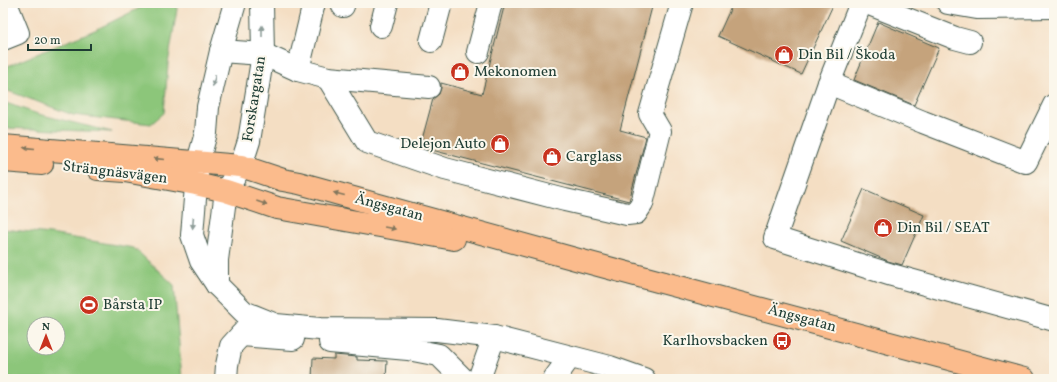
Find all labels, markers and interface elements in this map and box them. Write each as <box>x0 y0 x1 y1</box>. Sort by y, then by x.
one-way arrow <box>259 25 266 37</box>
scale bar <box>28 26 91 52</box>
text: 20 m <box>34 33 61 49</box>
shop icon: Din Bil / Škoda <box>773 44 795 66</box>
place label: Din Bil / Škoda <box>798 45 895 66</box>
street label: Forskargatan <box>238 54 272 144</box>
shop icon: Mekonomen <box>449 61 471 83</box>
place label: Mekonomen <box>474 62 557 83</box>
one-way arrow <box>211 75 217 87</box>
shop icon: Delejon Auto <box>489 133 511 155</box>
place label: Delejon Auto <box>400 134 486 155</box>
one-way arrow <box>23 145 35 151</box>
shop icon: Carglass <box>541 146 563 168</box>
place label: Carglass <box>566 147 622 168</box>
street label: Strängnäsvägen <box>61 156 169 190</box>
one-way arrow <box>153 156 165 163</box>
street label: Ängsgatan <box>352 189 426 227</box>
one-way arrow <box>333 191 345 197</box>
one-way arrow <box>257 201 269 207</box>
one-way arrow <box>190 217 196 229</box>
shop icon: Din Bil / SEAT <box>872 217 894 239</box>
place label: Din Bil / SEAT <box>897 218 990 239</box>
one-way arrow <box>384 225 396 231</box>
sports icon: Bårsta IP <box>78 294 100 316</box>
place label: Bårsta IP <box>103 295 163 316</box>
street label: Ängsgatan <box>765 300 839 338</box>
north arrow <box>26 316 66 356</box>
text: N <box>42 320 50 335</box>
bus stop icon: Karlhovsbacken <box>771 330 793 352</box>
place label: Karlhovsbacken <box>662 331 768 352</box>

